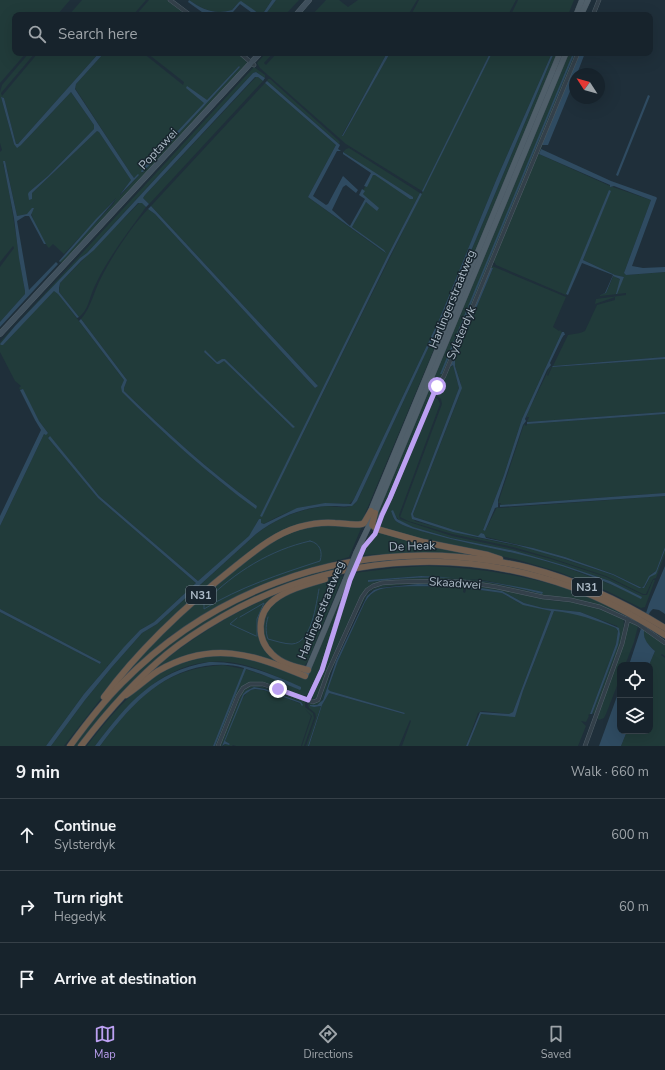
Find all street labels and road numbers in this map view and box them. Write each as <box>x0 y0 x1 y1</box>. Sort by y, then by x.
street label: Poptawei <box>135 125 181 173</box>
street label: Harlingerstraatweg <box>425 247 479 351</box>
street label: Sylsterdyk <box>443 303 480 362</box>
street label: De Heak <box>389 537 436 555</box>
street label: Harlingerstraatweg <box>294 558 348 662</box>
street label: Skaadwei <box>428 573 482 593</box>
road number: N31 <box>572 578 602 596</box>
road number: N31 <box>186 586 216 604</box>

